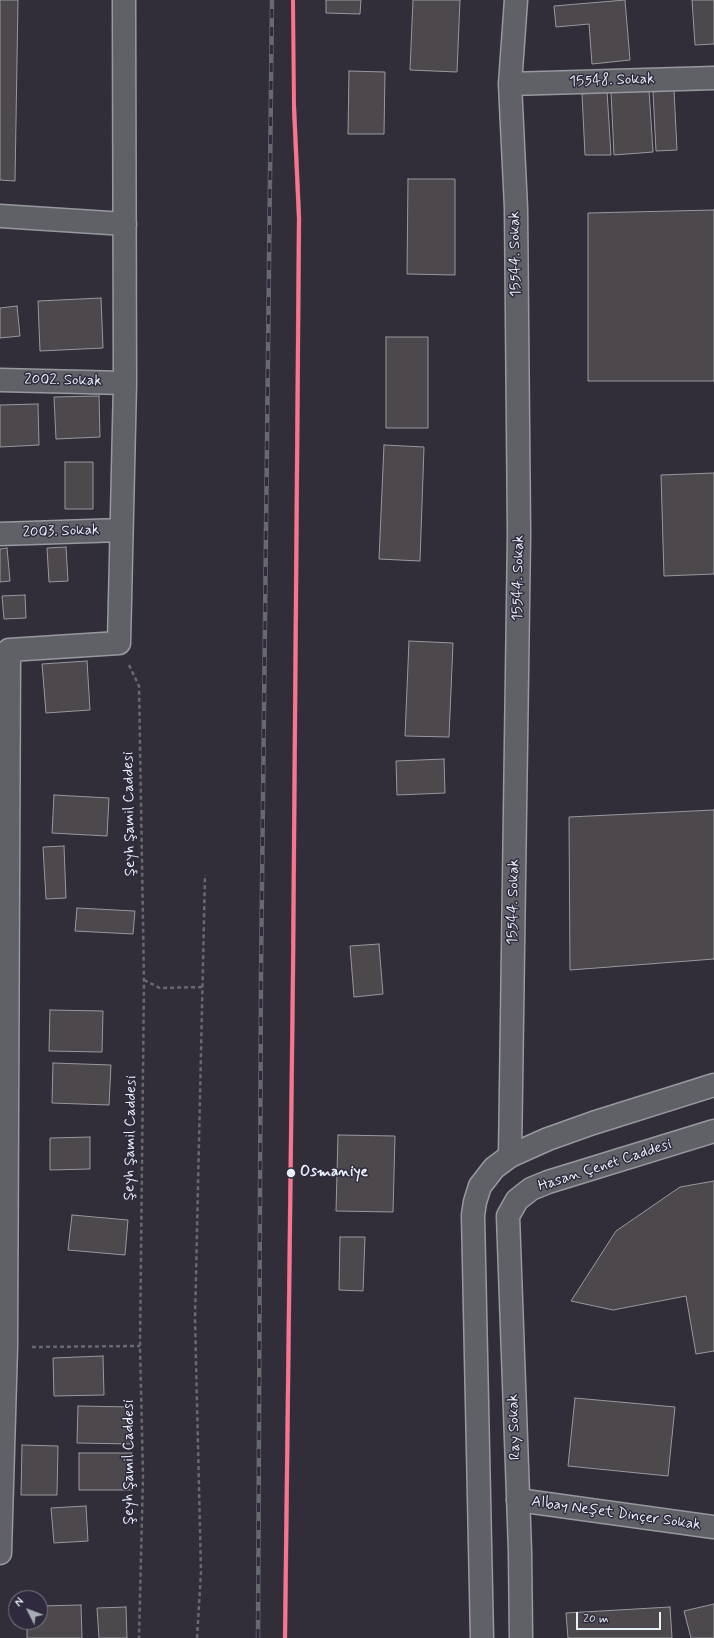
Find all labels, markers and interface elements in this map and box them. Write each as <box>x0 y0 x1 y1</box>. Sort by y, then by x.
street label: 15548. Sokak <box>569 71 655 91</box>
street label: 15544. Sokak <box>506 211 526 297</box>
street label: 2002. Sokak <box>24 371 102 391</box>
street label: 2003. Sokak <box>22 522 100 542</box>
street label: 15544. Sokak <box>509 535 529 621</box>
street label: Şeyh Şamil Caddesi <box>120 751 140 877</box>
street label: 15544. Sokak <box>504 859 524 945</box>
street label: Şeyh Şamil Caddesi <box>121 1075 141 1201</box>
street label: Hasan Çenet Caddesi <box>536 1136 674 1196</box>
place label: Osmaniye <box>300 1164 368 1182</box>
marker: Osmaniye <box>285 1167 297 1179</box>
street label: Ray Sokak <box>505 1394 525 1460</box>
street label: Şeyh Şamil Caddesi <box>121 1400 139 1524</box>
street label: Albay Neşet Dinçer Sokak <box>530 1493 702 1535</box>
north arrow <box>8 1590 48 1630</box>
text: N <box>12 1595 27 1610</box>
scale bar <box>578 1604 663 1630</box>
text: 20 m <box>583 1611 609 1627</box>

